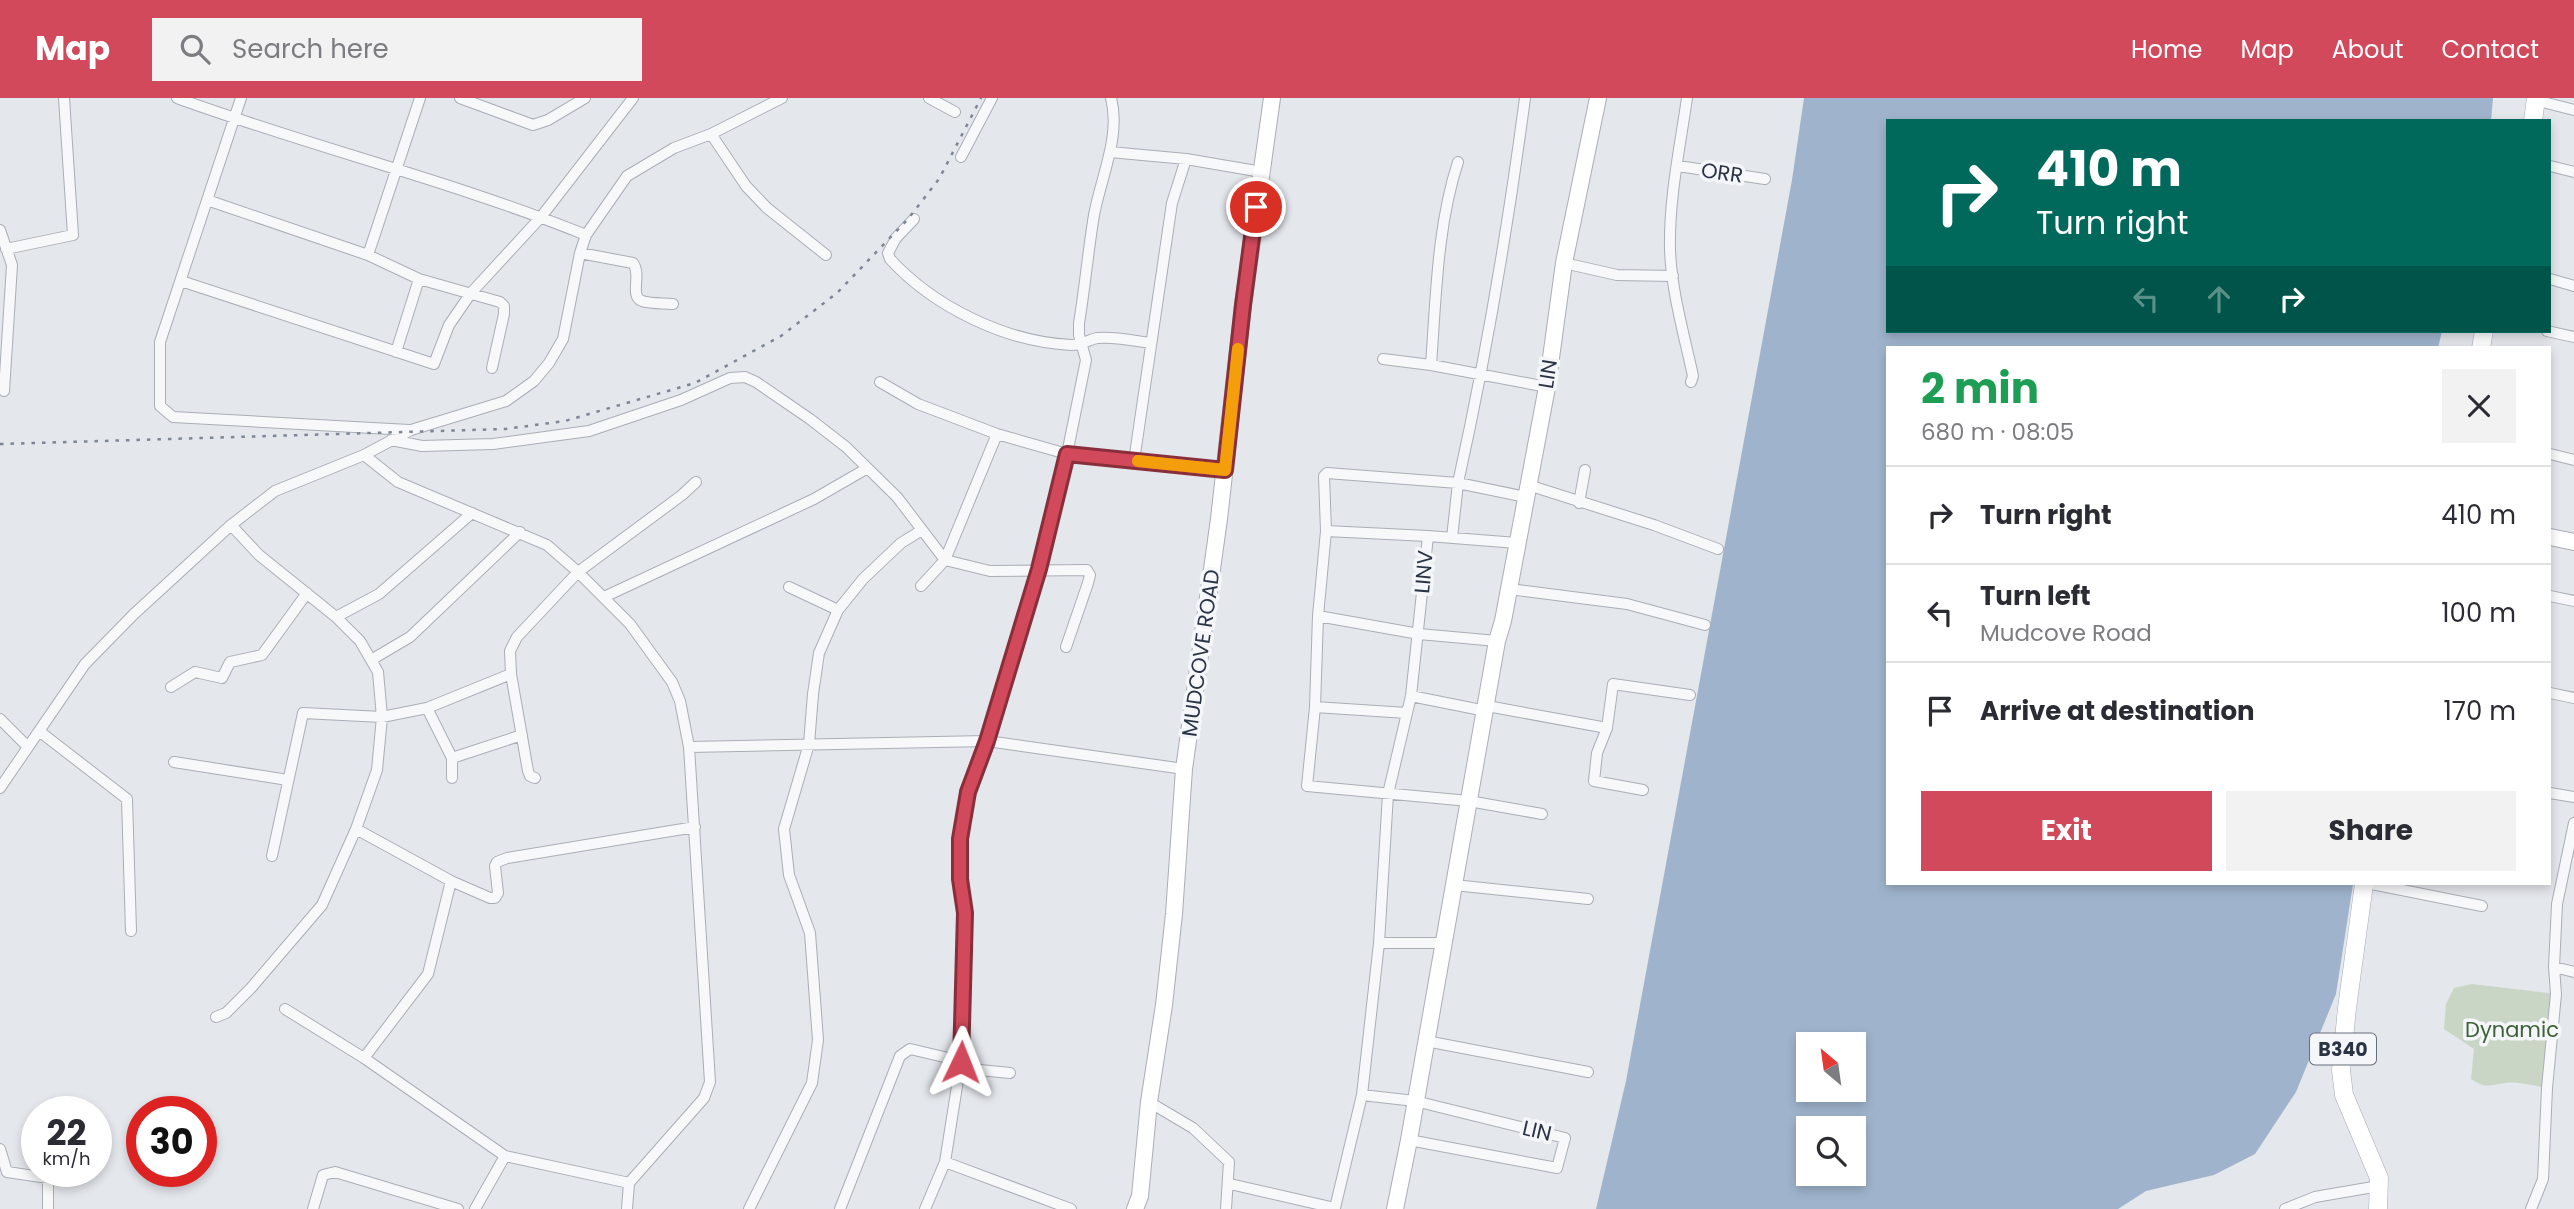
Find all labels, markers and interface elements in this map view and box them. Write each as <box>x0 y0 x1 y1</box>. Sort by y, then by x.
search box <box>152 18 642 81</box>
text: Map <box>35 25 110 72</box>
icon: search <box>176 30 214 68</box>
text: Search here <box>232 31 389 67</box>
text: Home <box>2131 33 2203 66</box>
text: Map <box>2241 33 2294 66</box>
text: About <box>2332 33 2403 66</box>
text: Contact <box>2441 33 2539 66</box>
text: 410 m <box>2036 135 2182 203</box>
icon: right <box>1921 147 2012 238</box>
street label: ORR <box>1699 155 1745 190</box>
pin <box>1226 177 1286 237</box>
icon: arrive <box>1237 188 1275 226</box>
text: Turn right <box>2036 200 2188 245</box>
icon: left <box>2127 280 2165 318</box>
icon: ahead <box>2200 280 2238 318</box>
icon: right <box>2273 280 2311 318</box>
street label: LIN <box>1531 357 1564 391</box>
text: 2 min <box>1921 359 2039 418</box>
button: close <box>2442 369 2516 443</box>
text: 680 m · 08:05 <box>1921 416 2074 448</box>
icon: right <box>1921 496 1959 534</box>
text: Turn right <box>1980 497 2112 533</box>
text: 410 m <box>2441 497 2516 533</box>
street label: LINV <box>1407 549 1440 595</box>
street label: MUDCOVE ROAD <box>1174 567 1227 738</box>
text: Turn left <box>1980 578 2091 614</box>
icon: left <box>1921 594 1959 632</box>
text: 100 m <box>2441 595 2516 631</box>
text: Mudcove Road <box>1980 617 2152 649</box>
icon: arrive <box>1921 692 1959 730</box>
text: Arrive at destination <box>1980 693 2255 729</box>
text: 170 m <box>2443 693 2516 729</box>
button: Exit <box>1921 791 2212 871</box>
button: Share <box>2226 791 2516 871</box>
park label: Dynamic <box>2465 1015 2559 1044</box>
position arrow <box>924 1025 998 1099</box>
north arrow <box>1796 1032 1866 1102</box>
map controls <box>1796 1032 1866 1186</box>
road number: B340 <box>2310 1034 2376 1065</box>
speed limit sign: 30 <box>126 1096 217 1187</box>
text: 22 <box>47 1108 86 1157</box>
street label: LIN <box>1520 1113 1555 1148</box>
button: search <box>1796 1116 1866 1186</box>
text: km/h <box>43 1146 90 1171</box>

